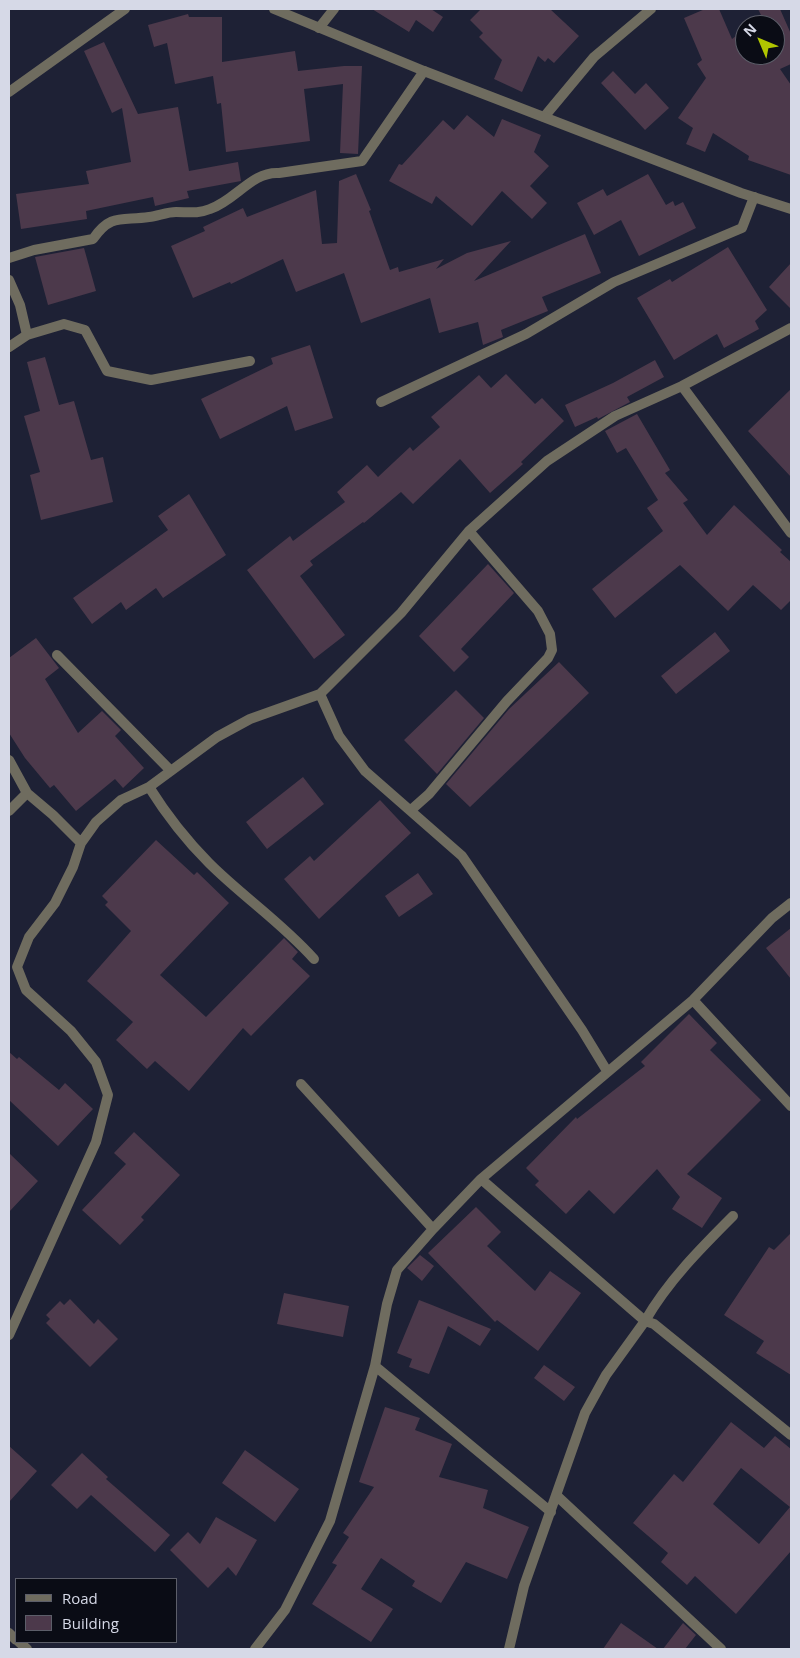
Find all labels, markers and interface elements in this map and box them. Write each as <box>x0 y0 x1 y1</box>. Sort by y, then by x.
north arrow <box>735 15 785 65</box>
text: N <box>739 19 760 40</box>
legend <box>15 1578 178 1643</box>
text: Road <box>62 1588 98 1608</box>
text: Building <box>62 1613 119 1633</box>

